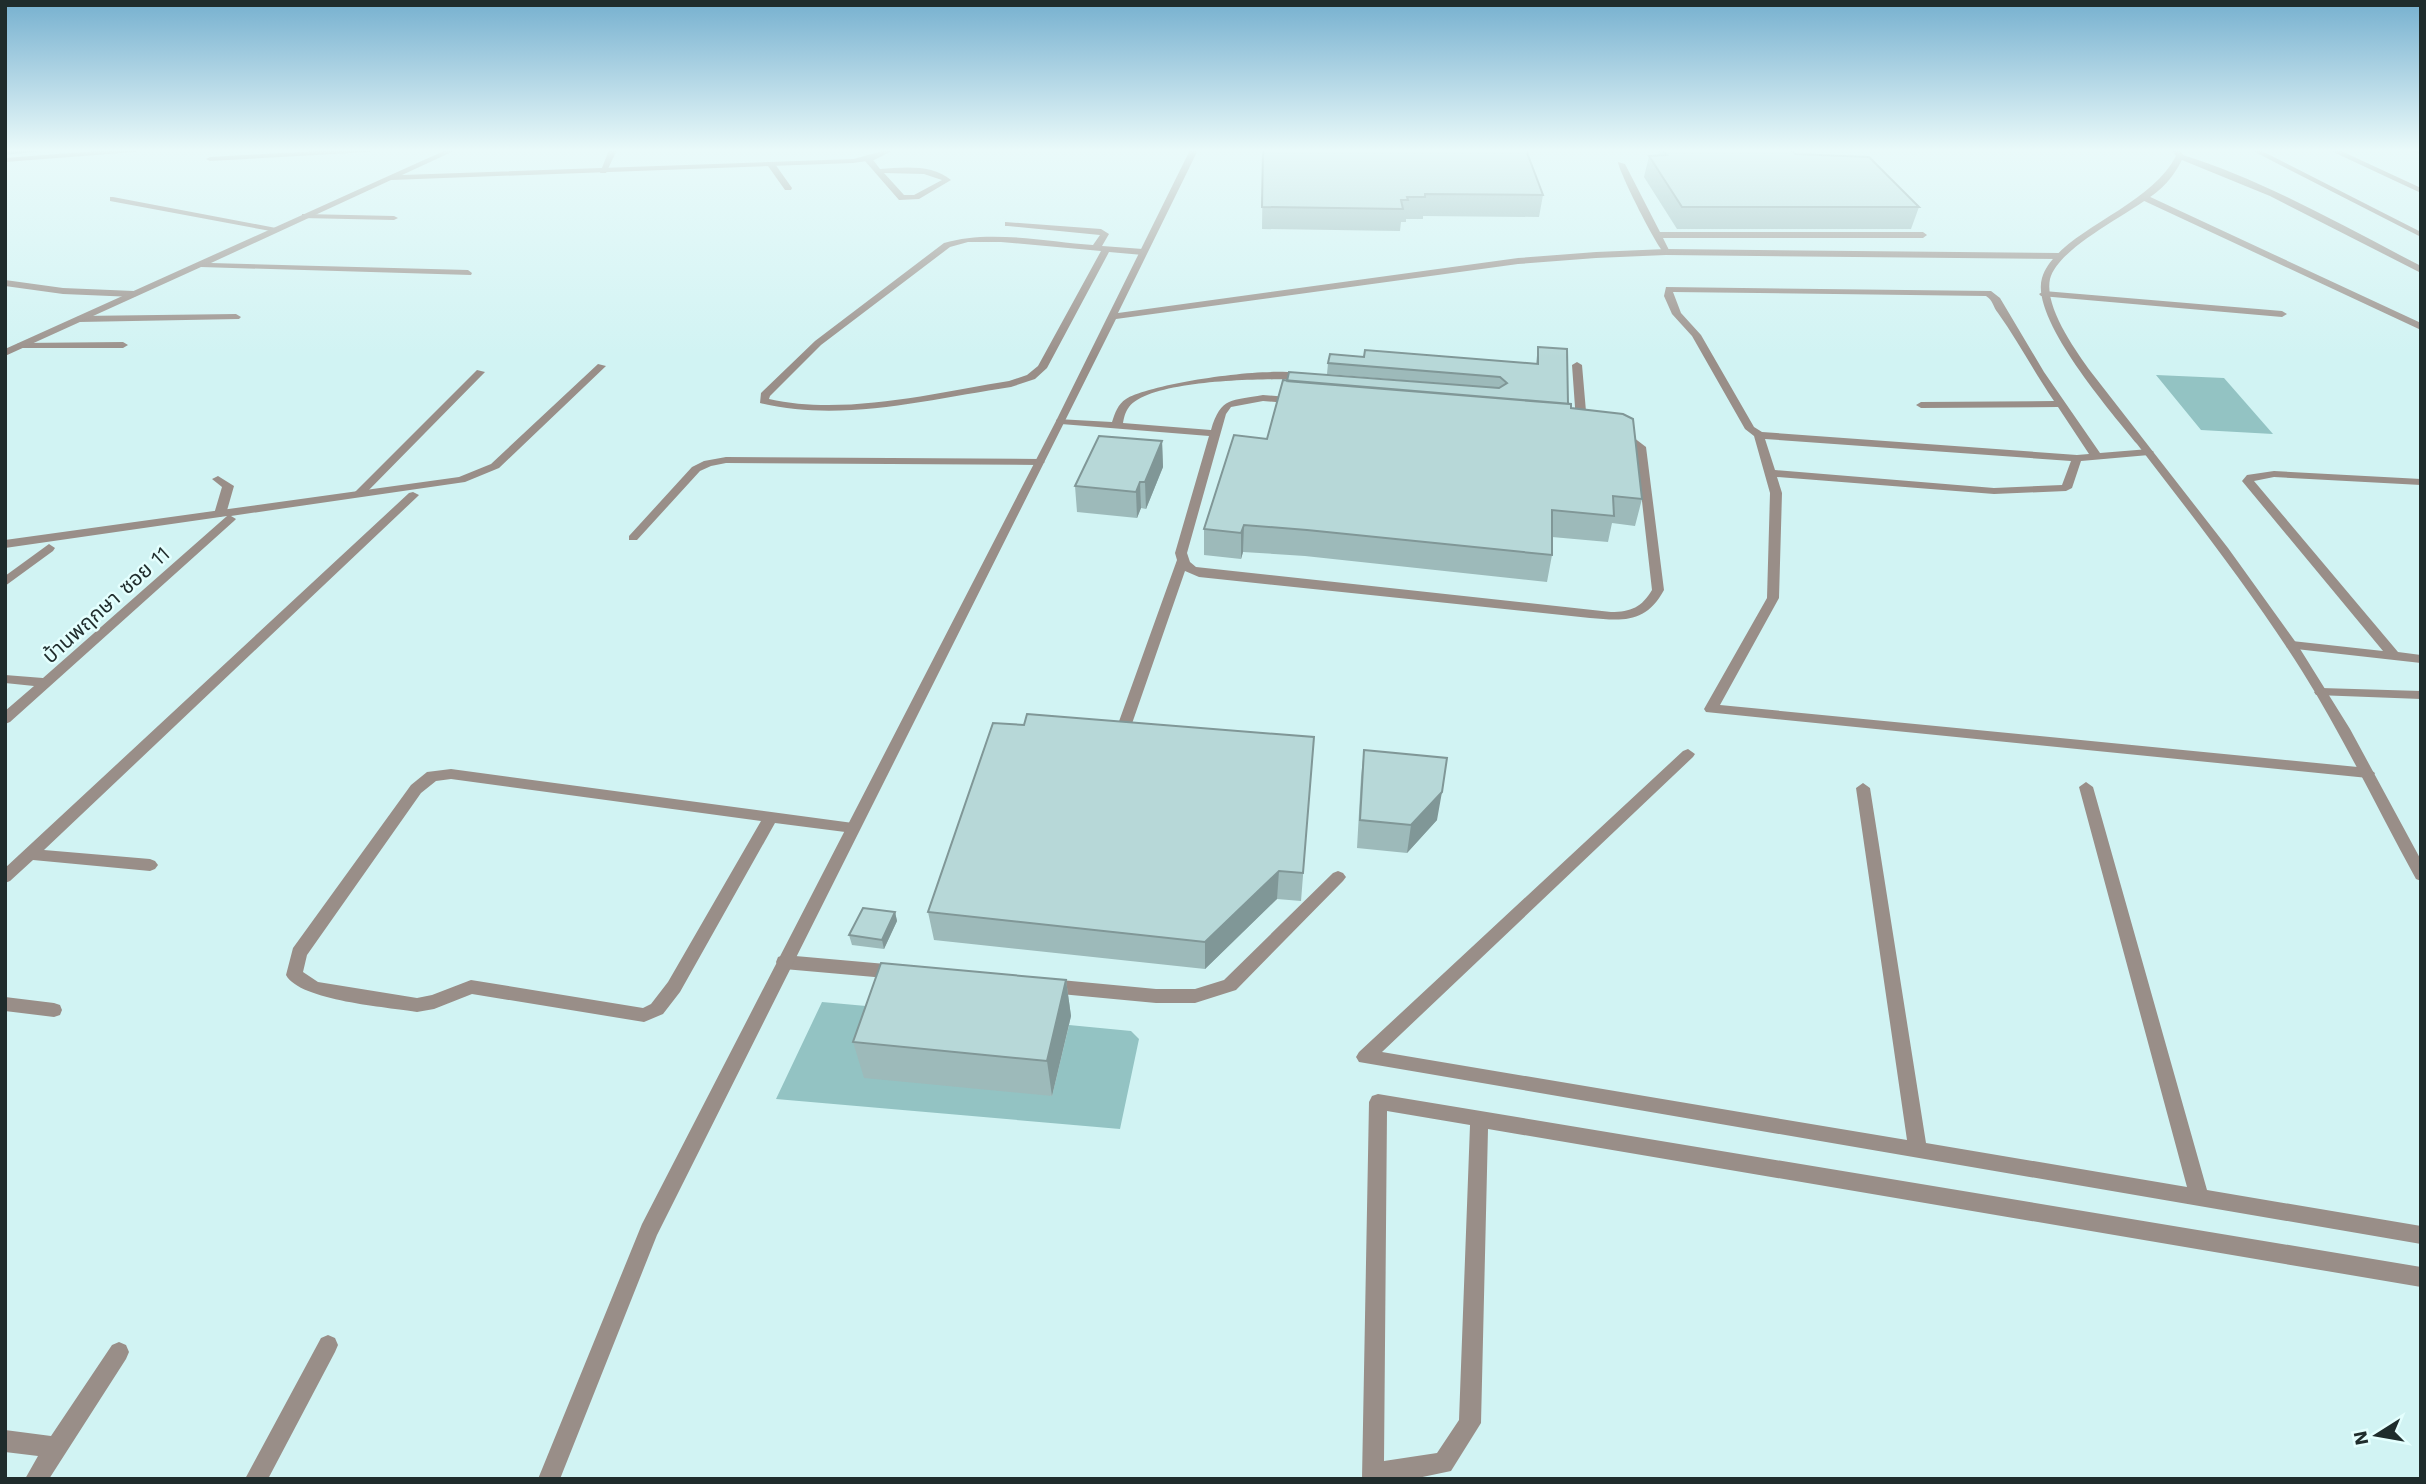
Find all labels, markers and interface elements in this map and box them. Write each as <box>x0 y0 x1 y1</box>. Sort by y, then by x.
street label: บ้านพฤกษา ซอย 11 <box>37 541 174 668</box>
north arrow <box>2342 1400 2412 1470</box>
text: N <box>2348 1429 2373 1447</box>

